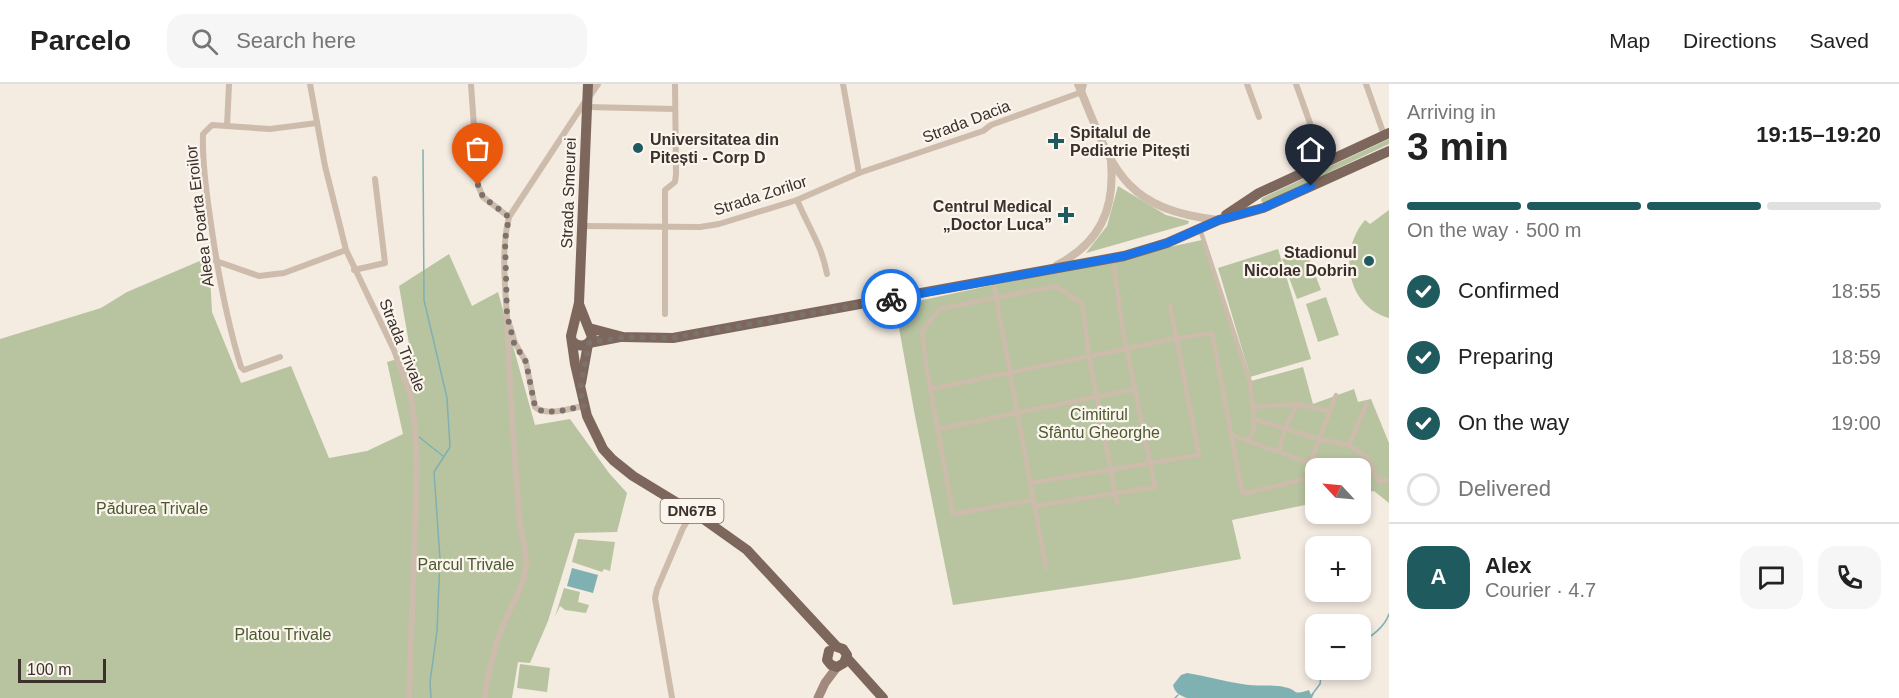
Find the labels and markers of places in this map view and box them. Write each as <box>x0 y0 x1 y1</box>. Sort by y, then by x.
pin <box>452 123 503 185</box>
place label: Spitalul de Pediatrie Pitești <box>1070 124 1190 159</box>
pin <box>1285 124 1336 186</box>
place label: Universitatea din Pitești - Corp D <box>650 131 779 166</box>
marker: Spitalul de Pediatrie Pitești <box>1047 132 1065 150</box>
marker: Universitatea din Pitești - Corp D <box>631 141 645 155</box>
place label: Centrul Medical „Doctor Luca” <box>933 198 1052 233</box>
marker: Centrul Medical „Doctor Luca” <box>1057 206 1075 224</box>
place label: Stadionul Nicolae Dobrin <box>1244 244 1357 279</box>
marker: Stadionul Nicolae Dobrin <box>1362 254 1376 268</box>

